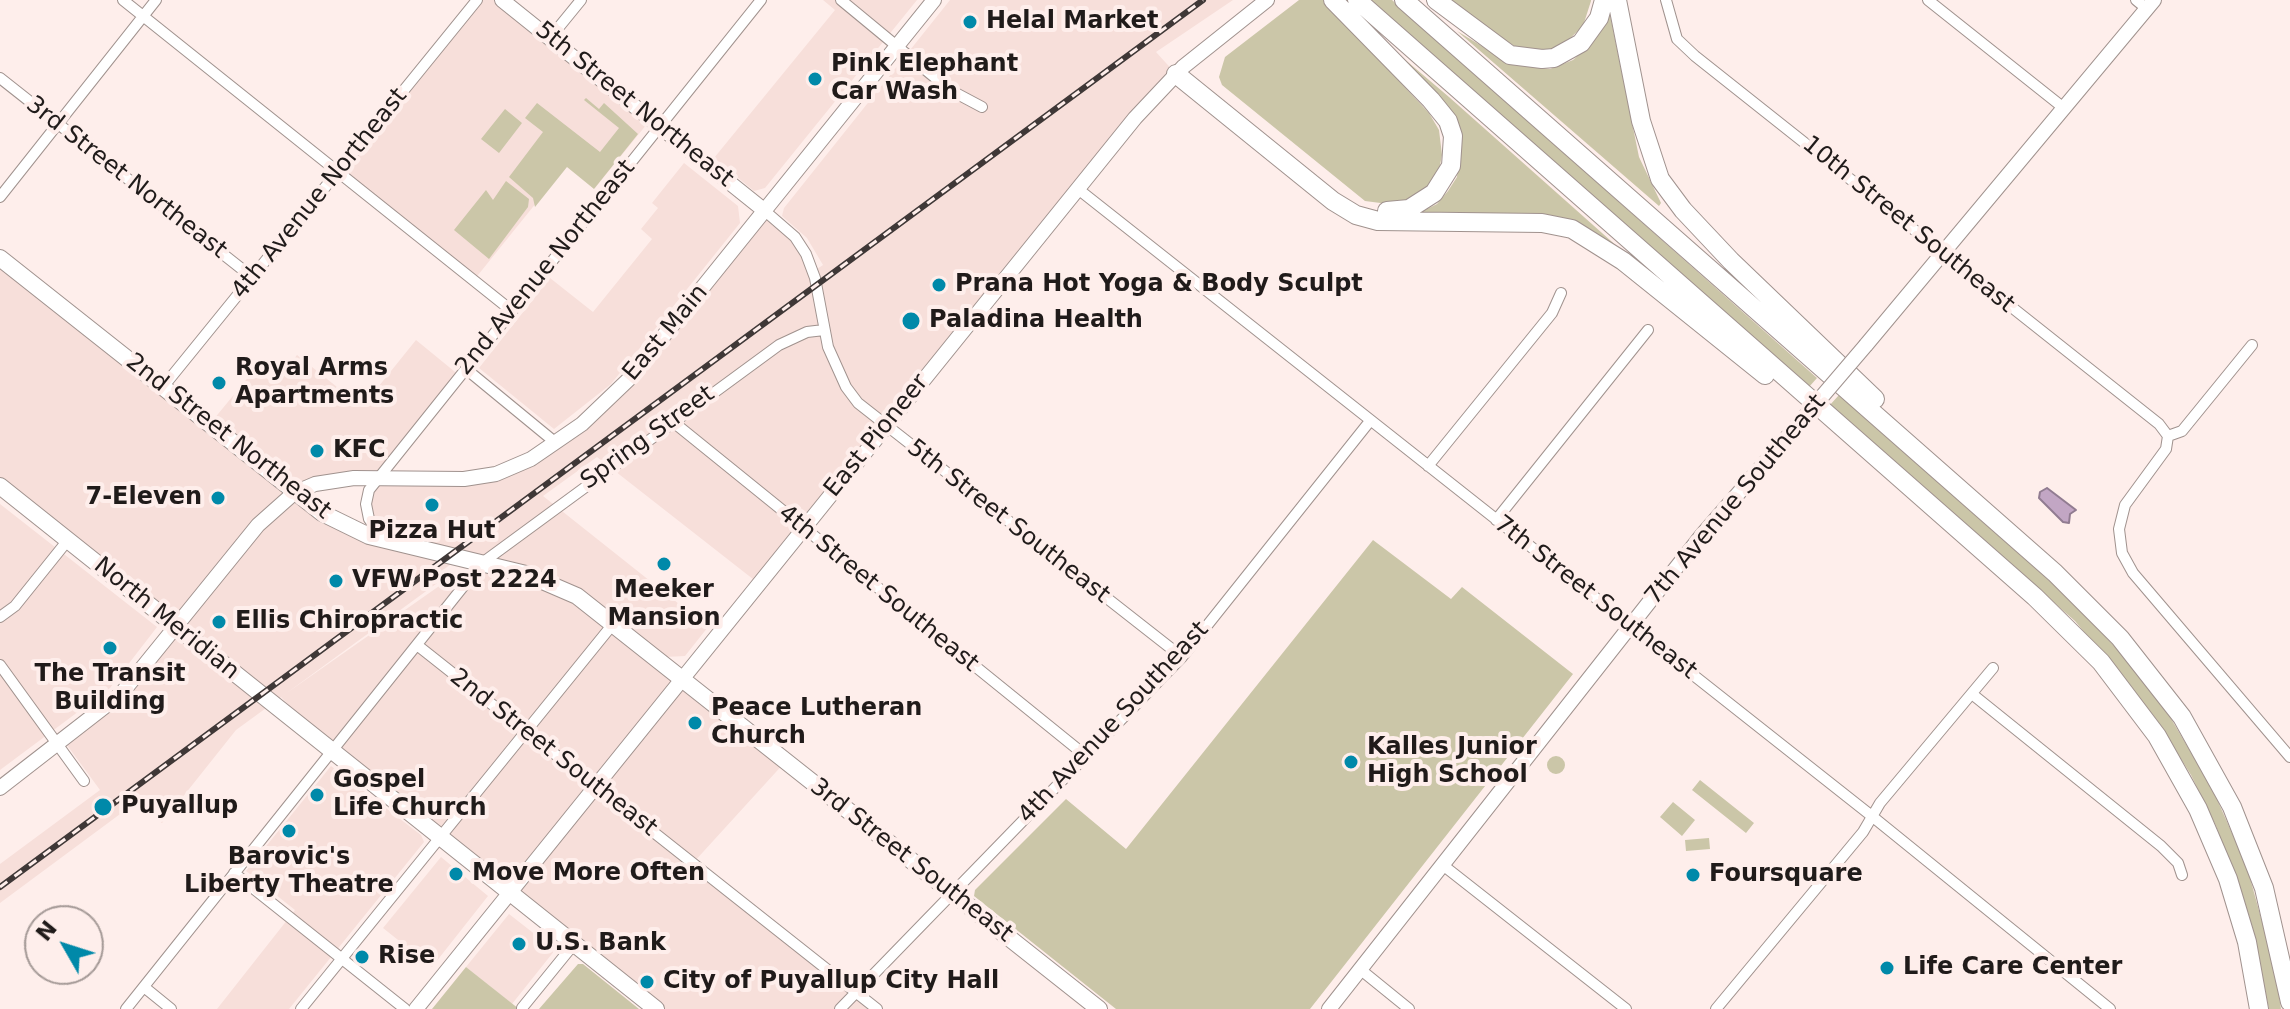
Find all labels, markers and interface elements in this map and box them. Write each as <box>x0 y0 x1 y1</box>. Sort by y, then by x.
place label: Helal Market <box>986 8 1158 36</box>
marker: Helal Market <box>961 13 979 31</box>
street label: 5th Street Northeast <box>529 16 739 194</box>
place label: Pink Elephant Car Wash <box>831 51 1018 107</box>
marker: Pink Elephant Car Wash <box>806 70 824 88</box>
street label: 4th Avenue Northeast <box>226 83 414 305</box>
street label: 3rd Street Northeast <box>20 91 232 265</box>
street label: 10th Street Southeast <box>1796 131 2020 319</box>
street label: 2nd Avenue Northeast <box>450 155 642 381</box>
place label: Prana Hot Yoga & Body Sculpt <box>955 271 1363 299</box>
marker: Prana Hot Yoga & Body Sculpt <box>930 276 948 294</box>
street label: East Main <box>617 279 715 387</box>
place label: Paladina Health <box>929 307 1143 335</box>
marker: Paladina Health <box>900 310 922 332</box>
street label: 2nd Street Northeast <box>120 348 336 526</box>
place label: Royal Arms Apartments <box>235 355 394 411</box>
street label: East Pioneer <box>819 369 935 503</box>
marker: Royal Arms Apartments <box>210 374 228 392</box>
street label: Spring Street <box>576 380 720 496</box>
street label: 7th Avenue Southeast <box>1640 389 1832 611</box>
street label: 5th Street Southeast <box>901 434 1115 610</box>
place label: KFC <box>333 437 386 465</box>
marker: KFC <box>308 442 326 460</box>
place label: 7-Eleven <box>85 484 202 512</box>
marker: 7-Eleven <box>209 489 227 507</box>
marker: Pizza Hut <box>423 496 441 514</box>
street label: 4th Street Southeast <box>772 499 984 679</box>
street label: 7th Street Southeast <box>1488 510 1702 686</box>
place label: Pizza Hut <box>369 518 495 546</box>
street label: North Meridian <box>88 552 244 686</box>
marker: Meeker Mansion <box>655 555 673 573</box>
place label: VFW Post 2224 <box>352 567 557 595</box>
marker: VFW Post 2224 <box>327 572 345 590</box>
place label: Meeker Mansion <box>607 577 721 633</box>
place label: Ellis Chiropractic <box>235 608 463 636</box>
marker: Ellis Chiropractic <box>210 613 228 631</box>
street label: 4th Avenue Southeast <box>1013 616 1215 830</box>
marker: The Transit Building <box>101 639 119 657</box>
place label: The Transit Building <box>35 661 185 717</box>
street label: 2nd Street Southeast <box>444 663 662 843</box>
place label: Peace Lutheran Church <box>711 695 922 751</box>
marker: Peace Lutheran Church <box>686 714 704 732</box>
place label: Kalles Junior High School <box>1367 734 1537 790</box>
marker: Kalles Junior High School <box>1342 753 1360 771</box>
place label: Gospel Life Church <box>333 767 487 823</box>
street label: 3rd Street Southeast <box>804 773 1018 949</box>
marker: Gospel Life Church <box>308 786 326 804</box>
place label: Puyallup <box>121 793 238 821</box>
marker: Puyallup <box>92 796 114 818</box>
marker: Barovic's Liberty Theatre <box>280 822 298 840</box>
place label: Barovic's Liberty Theatre <box>184 844 394 900</box>
place label: Move More Often <box>472 860 705 888</box>
place label: Foursquare <box>1709 861 1863 889</box>
marker: Move More Often <box>447 865 465 883</box>
marker: Foursquare <box>1684 866 1702 884</box>
north arrow <box>24 905 104 985</box>
text: N <box>31 916 62 946</box>
place label: U.S. Bank <box>535 930 666 958</box>
marker: U.S. Bank <box>510 935 528 953</box>
place label: Rise <box>378 943 435 971</box>
marker: Rise <box>353 948 371 966</box>
place label: Life Care Center <box>1903 954 2122 982</box>
marker: Life Care Center <box>1878 959 1896 977</box>
place label: City of Puyallup City Hall <box>663 968 999 996</box>
marker: City of Puyallup City Hall <box>638 973 656 991</box>

